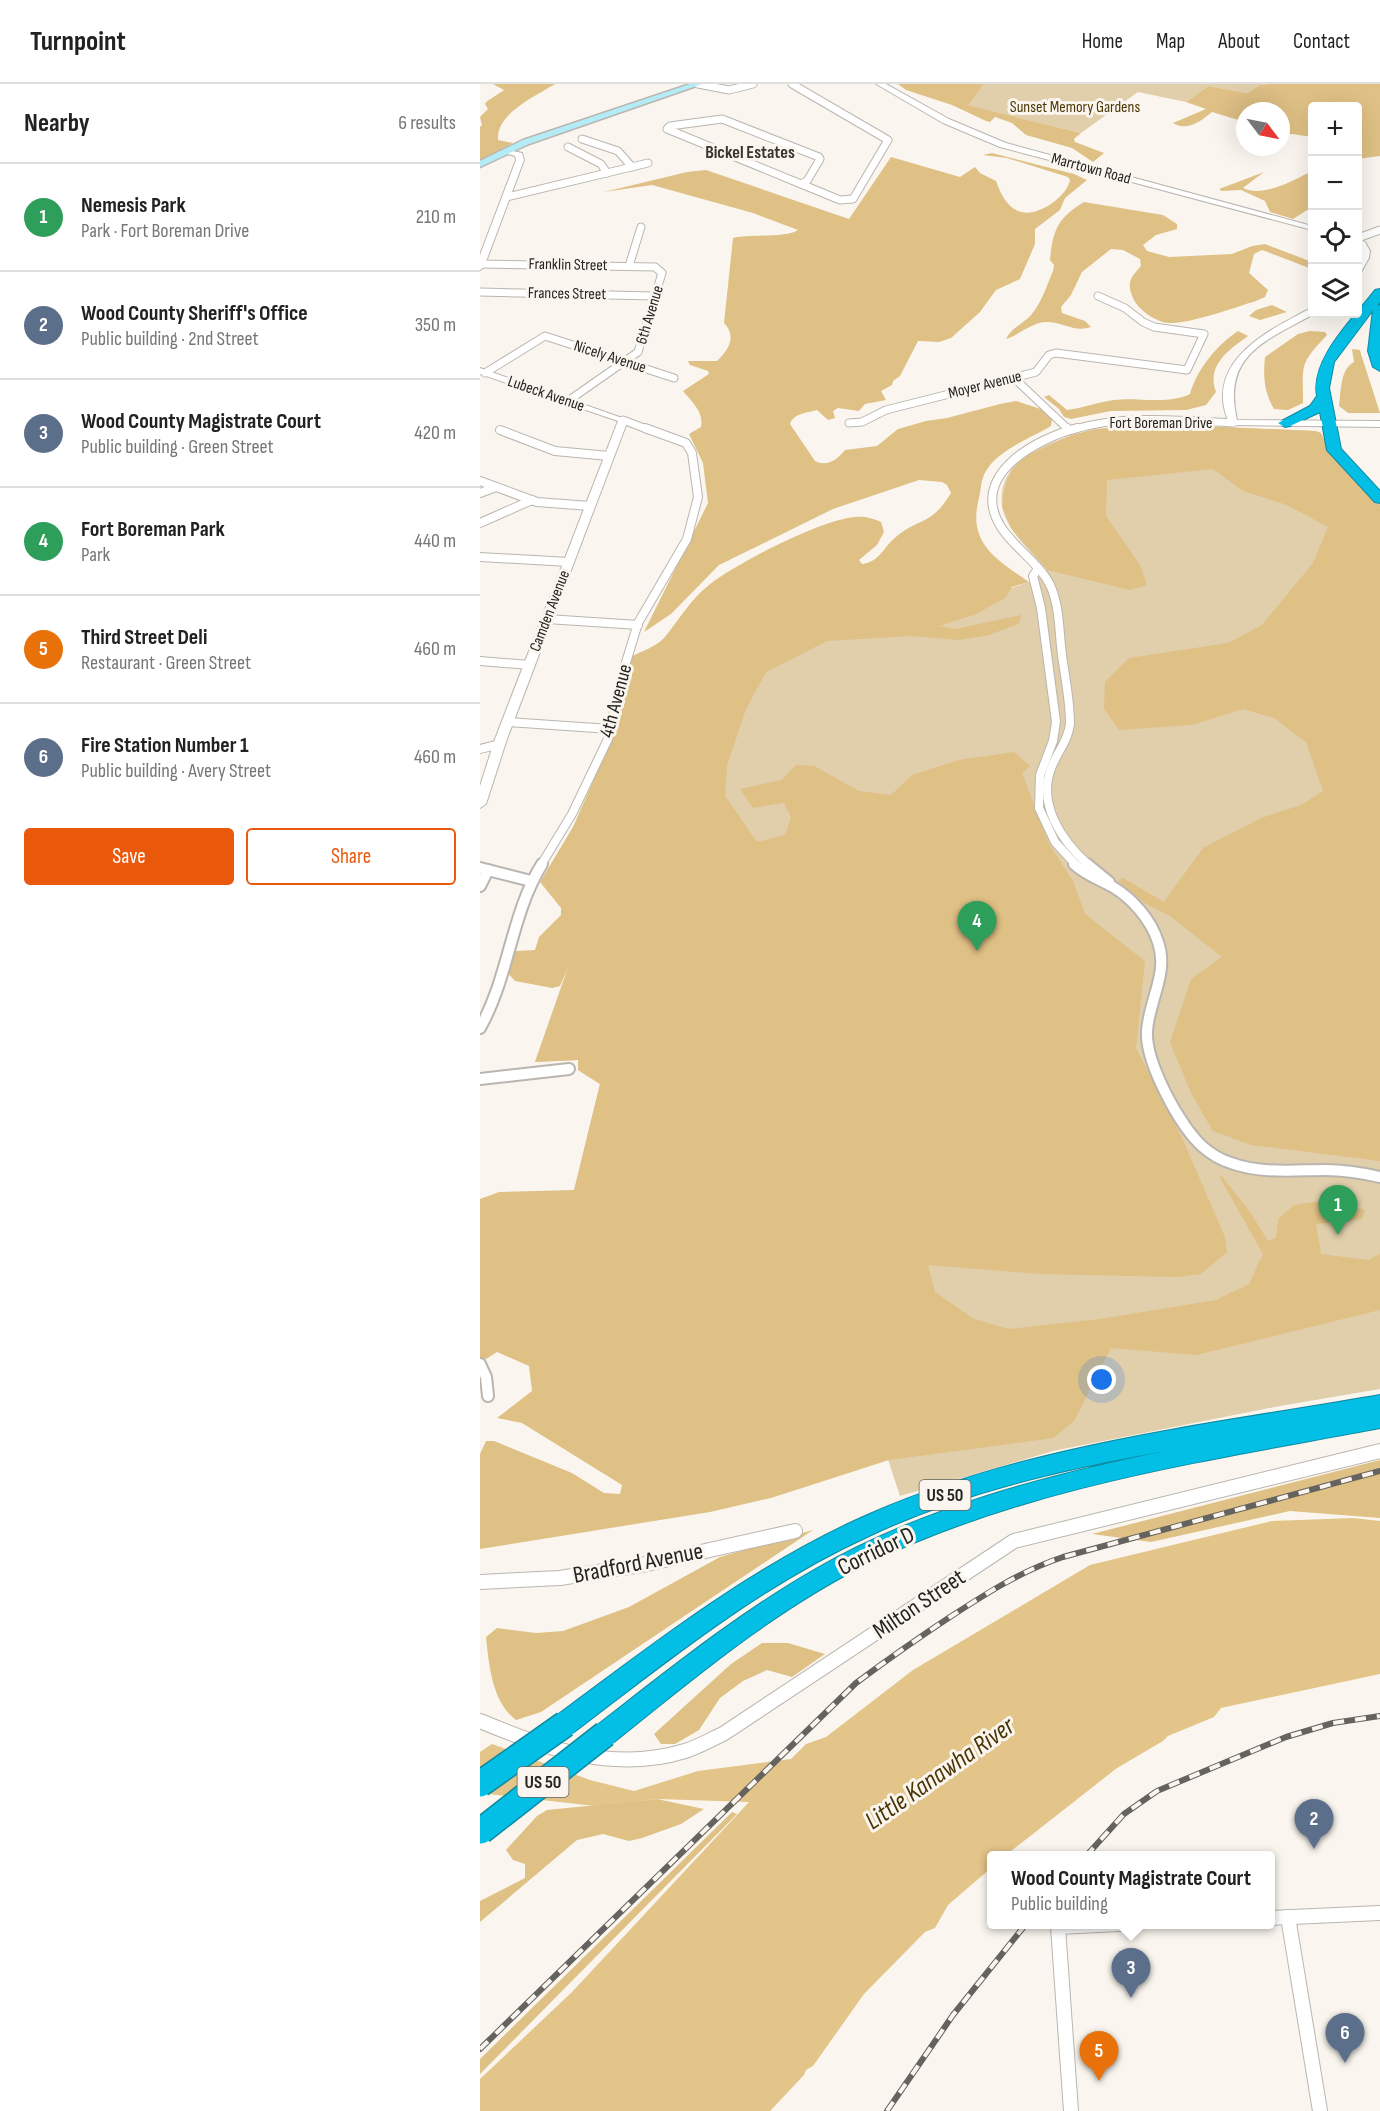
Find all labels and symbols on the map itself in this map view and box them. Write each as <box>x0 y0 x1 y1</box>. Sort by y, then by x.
park label: Sunset Memory Gardens <box>1010 98 1140 117</box>
north arrow <box>1236 102 1290 156</box>
district label: Bickel Estates <box>705 142 795 163</box>
street label: Marrtown Road <box>1049 149 1133 189</box>
street label: Franklin Street <box>528 255 608 275</box>
street label: 6th Avenue <box>632 283 668 347</box>
street label: Frances Street <box>528 284 606 304</box>
street label: Nicely Avenue <box>572 336 648 378</box>
street label: Moyer Avenue <box>946 367 1024 403</box>
street label: Lubeck Avenue <box>505 372 587 416</box>
street label: Fort Boreman Drive <box>1110 414 1212 433</box>
street label: Camden Avenue <box>526 568 574 654</box>
street label: 4th Avenue <box>595 662 637 740</box>
pin: 4 <box>958 902 996 951</box>
pin: 1 <box>1318 1186 1358 1235</box>
your location <box>1087 1365 1116 1394</box>
road number: US 50 <box>920 1480 970 1510</box>
street label: Corridor D <box>833 1520 919 1582</box>
street label: Bradford Avenue <box>571 1536 705 1590</box>
street label: Milton Street <box>867 1563 971 1645</box>
water label: Little Kanawha River <box>859 1710 1022 1837</box>
road number: US 50 <box>518 1767 568 1797</box>
pin: 2 <box>1294 1800 1334 1849</box>
pin: 3 <box>1112 1948 1150 1998</box>
pin: 6 <box>1326 2014 1364 2063</box>
pin: 5 <box>1080 2032 1118 2081</box>

